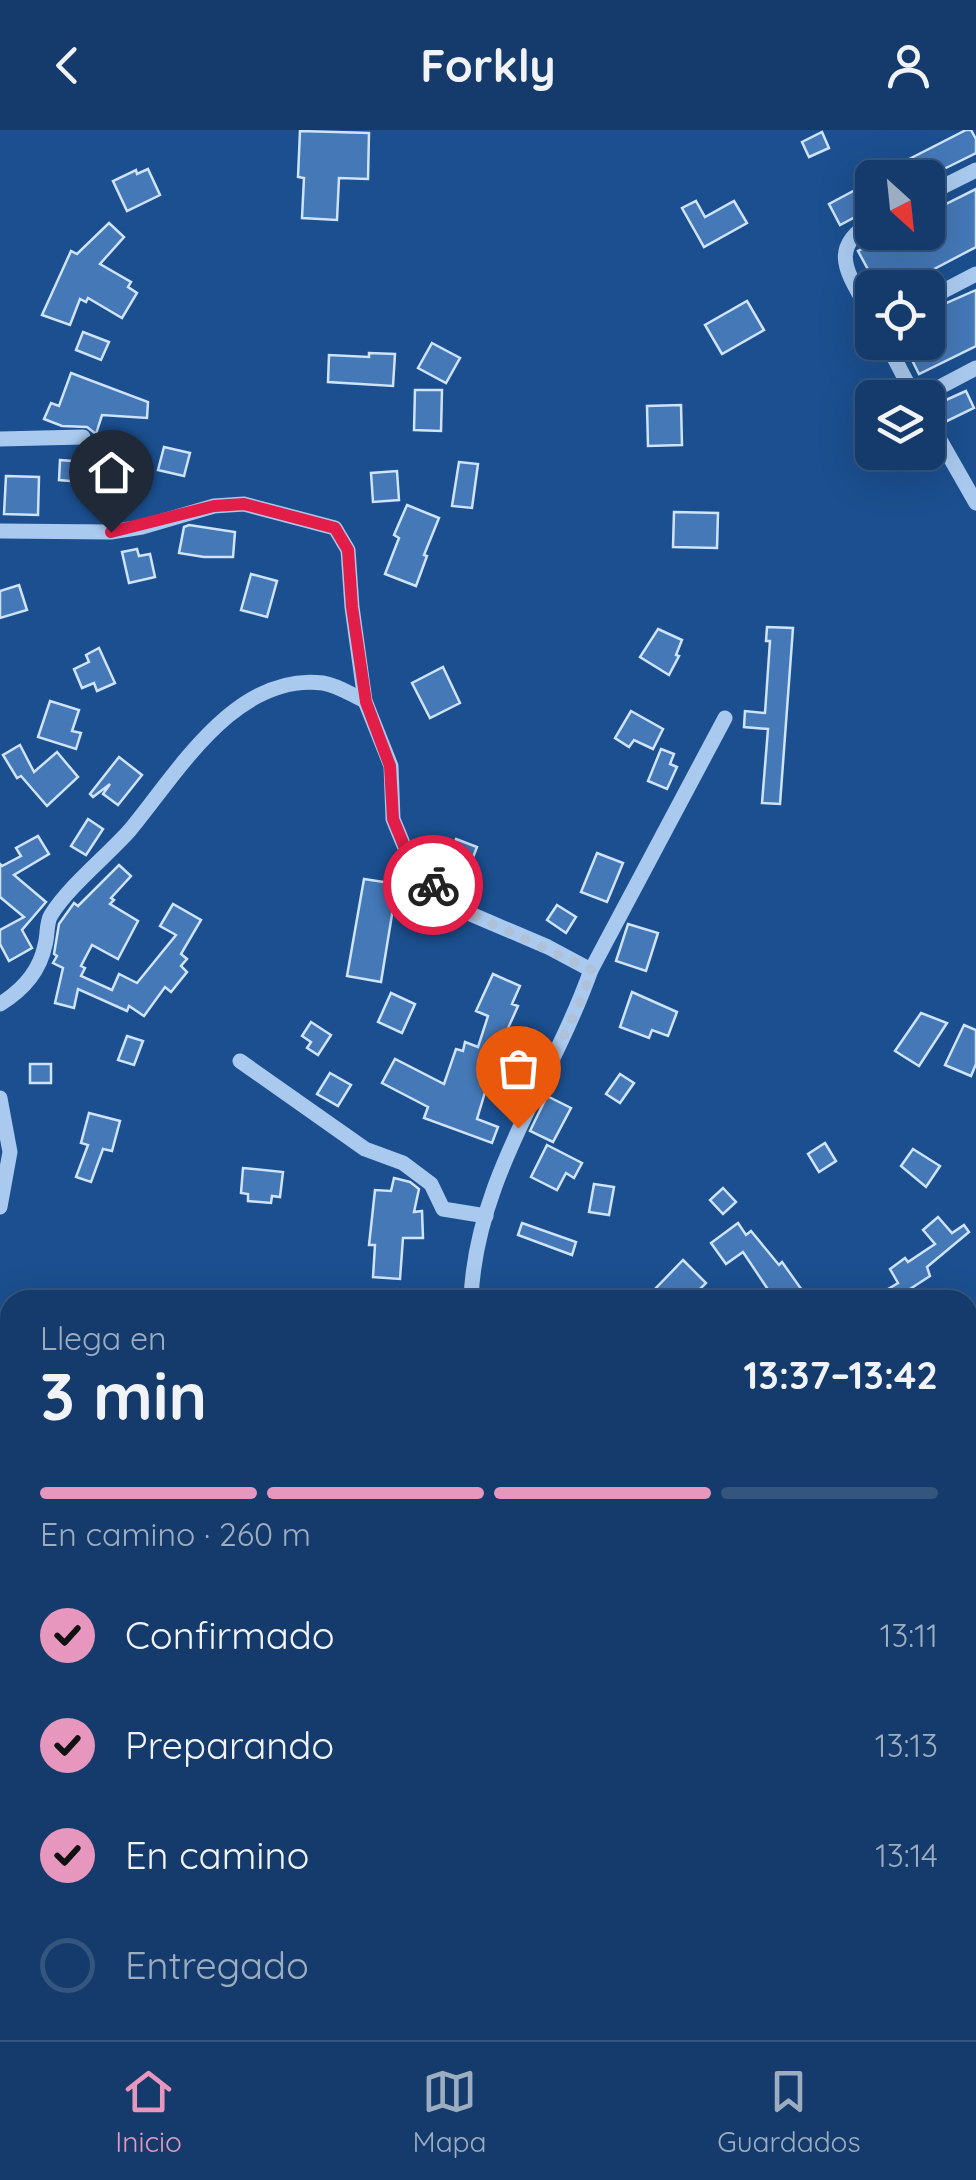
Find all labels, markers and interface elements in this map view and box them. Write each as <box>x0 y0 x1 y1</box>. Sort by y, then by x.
text: Forkly <box>420 37 556 93</box>
icon: back <box>40 38 95 93</box>
icon: person <box>881 38 936 93</box>
north arrow <box>855 160 945 250</box>
map controls <box>855 160 945 470</box>
button: locate <box>855 270 945 360</box>
button: layers <box>855 380 945 470</box>
pin <box>69 430 154 533</box>
icon: home <box>84 445 139 500</box>
courier <box>383 835 483 935</box>
icon: bike <box>406 858 461 913</box>
pin <box>476 1026 561 1129</box>
icon: bag <box>491 1041 546 1096</box>
text: Llega en <box>40 1318 167 1358</box>
text: 13:37–13:42 <box>744 1351 938 1399</box>
text: 3 min <box>40 1355 207 1436</box>
text: En camino · 260 m <box>40 1514 311 1554</box>
icon: check <box>40 1608 95 1663</box>
text: Confirmado <box>125 1611 335 1659</box>
text: 13:11 <box>880 1615 938 1655</box>
icon: check <box>40 1718 95 1773</box>
text: Preparando <box>125 1721 334 1769</box>
text: 13:13 <box>875 1725 938 1765</box>
icon: check <box>40 1828 95 1883</box>
text: En camino <box>125 1831 309 1879</box>
text: 13:14 <box>875 1835 938 1875</box>
text: Entregado <box>125 1941 309 1989</box>
tab: Inicio <box>115 2064 182 2159</box>
tab: Mapa <box>413 2064 487 2159</box>
tab: Guardados <box>717 2064 861 2159</box>

